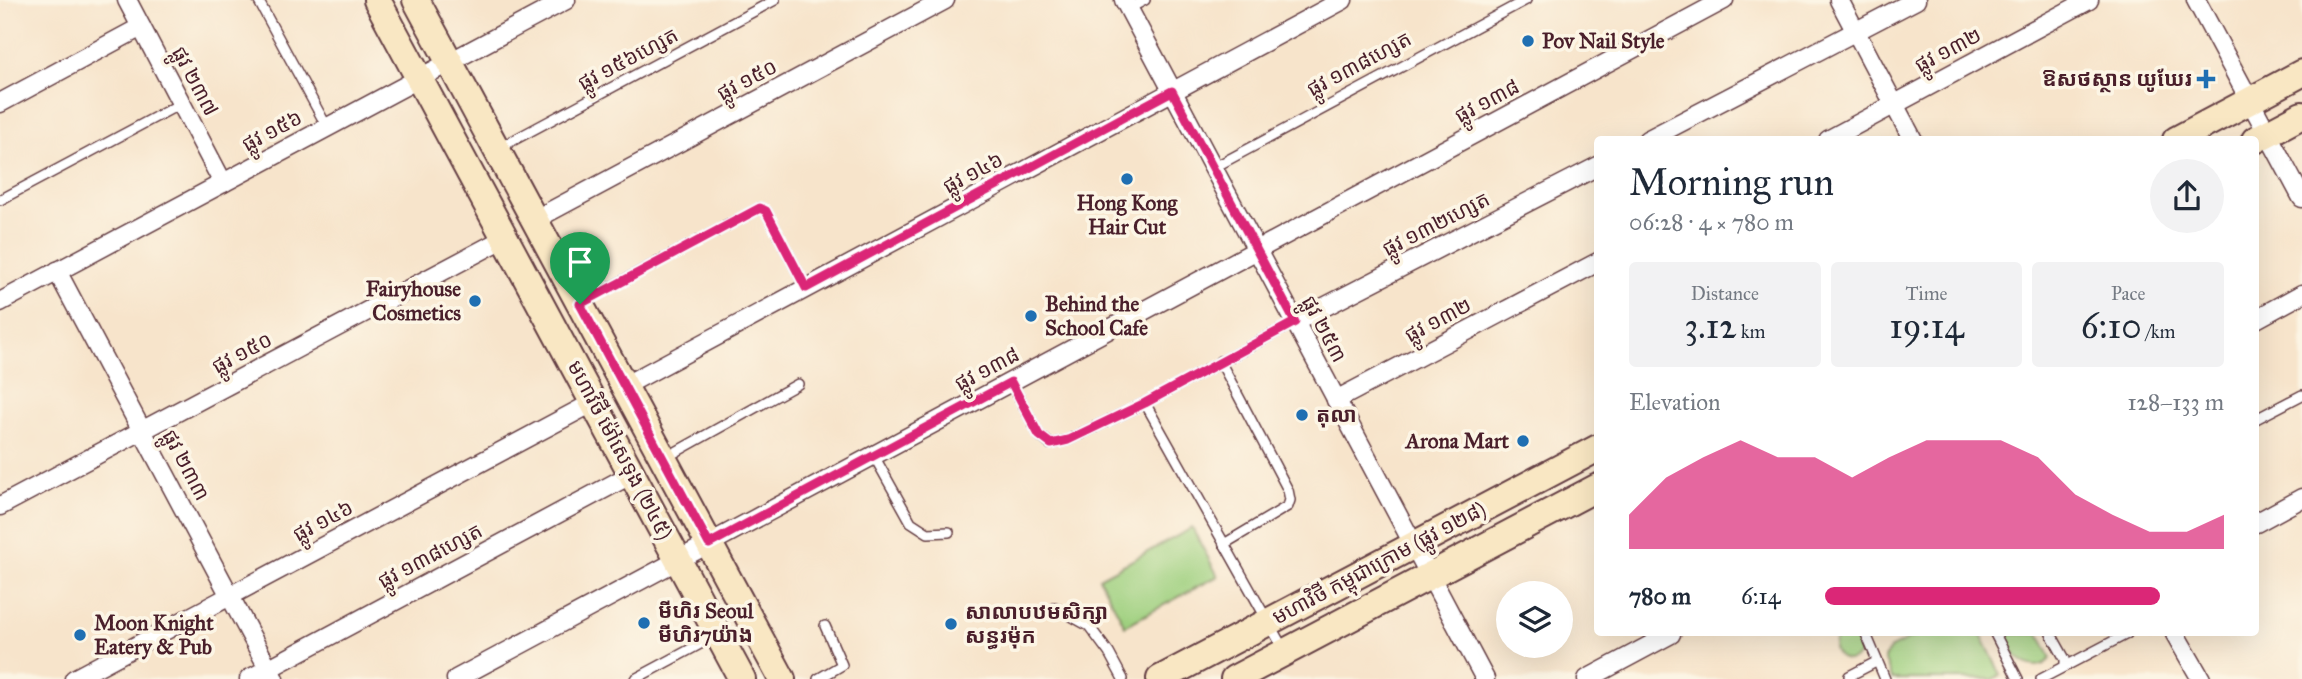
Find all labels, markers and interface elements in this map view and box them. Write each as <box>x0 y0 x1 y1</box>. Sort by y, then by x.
street label: ផ្លូវ ១៥៦ហ្សេត <box>573 22 686 102</box>
street label: ផ្លូវ ១៣២ <box>1910 22 1989 84</box>
street label: ផ្លូវ ១៣៨ហ្សេត <box>1302 26 1419 108</box>
place label: Pov Nail Style <box>1542 28 1665 54</box>
marker: Pov Nail Style <box>1520 33 1536 49</box>
street label: ផ្លូវ ២៣៧ <box>160 42 224 123</box>
street label: ផ្លូវ ១៥០ <box>712 53 785 112</box>
place label: ឱសថស្ថាន យូឃែរ <box>2042 66 2192 93</box>
marker: ឱសថស្ថាន យូឃែរ <box>2198 71 2214 87</box>
street label: ផ្លូវ ១៣៨ <box>1450 73 1527 134</box>
street label: ផ្លូវ ១៥៦ <box>237 104 310 163</box>
street label: ផ្លូវ ១៤៦ <box>938 146 1011 205</box>
text: Morning run <box>1629 159 1834 205</box>
button: share <box>2150 159 2224 233</box>
marker: Hong Kong Hair Cut <box>1119 171 1135 187</box>
street label: ផ្លូវ ១៣២ហ្សេត <box>1378 186 1497 268</box>
place label: Hong Kong Hair Cut <box>1077 190 1179 240</box>
text: 06:28 · 4 × 780 m <box>1629 208 1794 236</box>
pin <box>550 232 610 304</box>
icon: arrive <box>561 243 599 281</box>
place label: Fairyhouse Cosmetics <box>366 276 461 326</box>
text: Distance <box>1691 282 1759 305</box>
text: Time <box>1905 282 1948 305</box>
text: Pace <box>2111 282 2145 305</box>
place label: Behind the School Cafe <box>1045 291 1148 341</box>
street label: ផ្លូវ ២៥៣ <box>1290 291 1352 370</box>
street label: ផ្លូវ ១៣២ <box>1400 292 1479 354</box>
marker: Fairyhouse Cosmetics <box>467 293 483 309</box>
text: 3.12 <box>1684 305 1737 348</box>
text: 19:14 <box>1889 305 1964 348</box>
text: 6:10 <box>2081 305 2142 348</box>
marker: Behind the School Cafe <box>1023 308 1039 324</box>
text: km <box>1737 320 1765 343</box>
text: /km <box>2142 320 2176 343</box>
street label: ផ្លូវ ១៥០ <box>207 326 280 385</box>
street label: ផ្លូវ ១៣៨ <box>950 341 1027 402</box>
street label: មហាវិថី ម៉ៅសេទុង (២៤៥) <box>561 356 678 544</box>
text: Elevation <box>1629 388 1720 416</box>
text: 128–133 m <box>2128 388 2224 416</box>
place label: តុលា <box>1316 402 1357 428</box>
marker: តុលា <box>1294 407 1310 423</box>
street label: ផ្លូវ ២៣៣ <box>151 425 215 508</box>
place label: Arona Mart <box>1404 428 1510 454</box>
marker: Arona Mart <box>1515 433 1531 449</box>
street label: ផ្លូវ ១៤៦ <box>288 494 361 553</box>
street label: មហាវិថី កម្ពុជាក្រោម (ផ្លូវ ១២៨) <box>1268 496 1493 636</box>
street label: ផ្លូវ ១៣៨ហ្សេត <box>373 518 490 600</box>
map controls <box>1496 581 1573 658</box>
button: layers <box>1496 581 1573 658</box>
text: 780 m <box>1629 582 1691 610</box>
text: 6:14 <box>1741 582 1781 610</box>
place label: មីហិរ Seoul មីហិរ7យ៉ាង <box>658 598 755 648</box>
place label: សាលាបឋមសិក្សា សន្ធរម៉ុក <box>965 599 1108 650</box>
place label: Moon Knight Eatery & Pub <box>94 610 214 660</box>
marker: មីហិរ Seoul មីហិរ7យ៉ាង <box>636 615 652 631</box>
marker: សាលាបឋមសិក្សា សន្ធរម៉ុក <box>943 616 959 632</box>
marker: Moon Knight Eatery & Pub <box>72 627 88 643</box>

